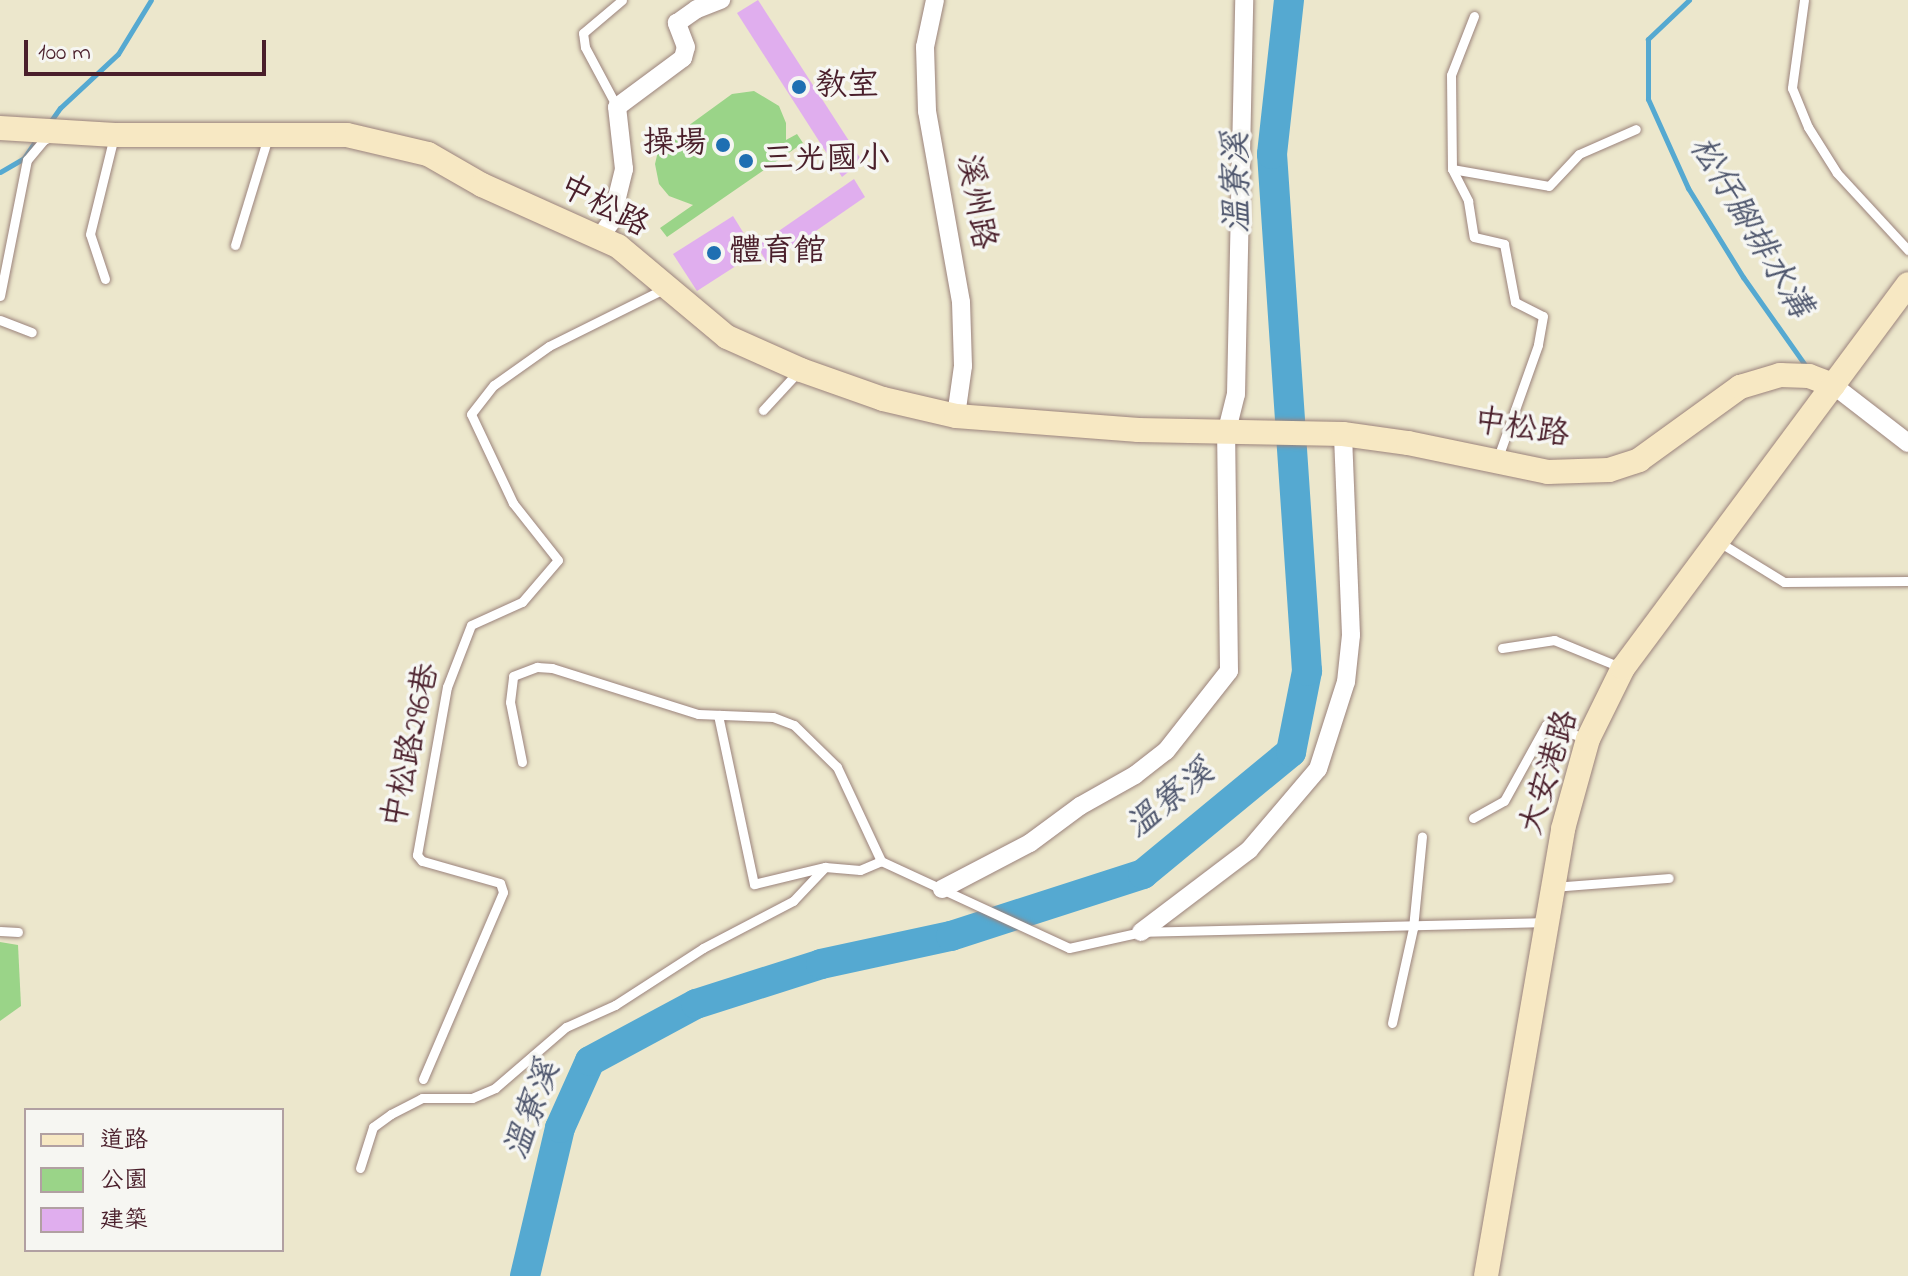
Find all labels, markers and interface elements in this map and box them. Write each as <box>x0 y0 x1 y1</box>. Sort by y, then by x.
scale bar <box>28 24 270 74</box>
text: 100 m <box>38 36 91 71</box>
place label: 教室 <box>815 68 879 106</box>
marker: 教室 <box>790 78 808 96</box>
place label: 操場 <box>643 126 707 164</box>
water label: 松仔腳排水溝 <box>1679 130 1819 326</box>
water label: 溫寮溪 <box>1218 132 1260 234</box>
marker: 操場 <box>714 136 732 154</box>
place label: 三光國小 <box>762 142 890 180</box>
street label: 溪州路 <box>947 151 1001 253</box>
marker: 三光國小 <box>737 152 755 170</box>
street label: 中松路 <box>552 169 654 247</box>
place label: 體育館 <box>730 234 826 272</box>
marker: 體育館 <box>705 244 723 262</box>
street label: 中松路 <box>1471 404 1571 456</box>
street label: 中松路296巷 <box>377 660 449 832</box>
street label: 大安港路 <box>1514 706 1588 840</box>
water label: 溫寮溪 <box>1119 753 1223 849</box>
water label: 溫寮溪 <box>497 1056 571 1166</box>
legend <box>24 1108 284 1252</box>
text: 道路 <box>100 1124 148 1159</box>
text: 公園 <box>100 1164 148 1199</box>
text: 建築 <box>100 1204 148 1239</box>

